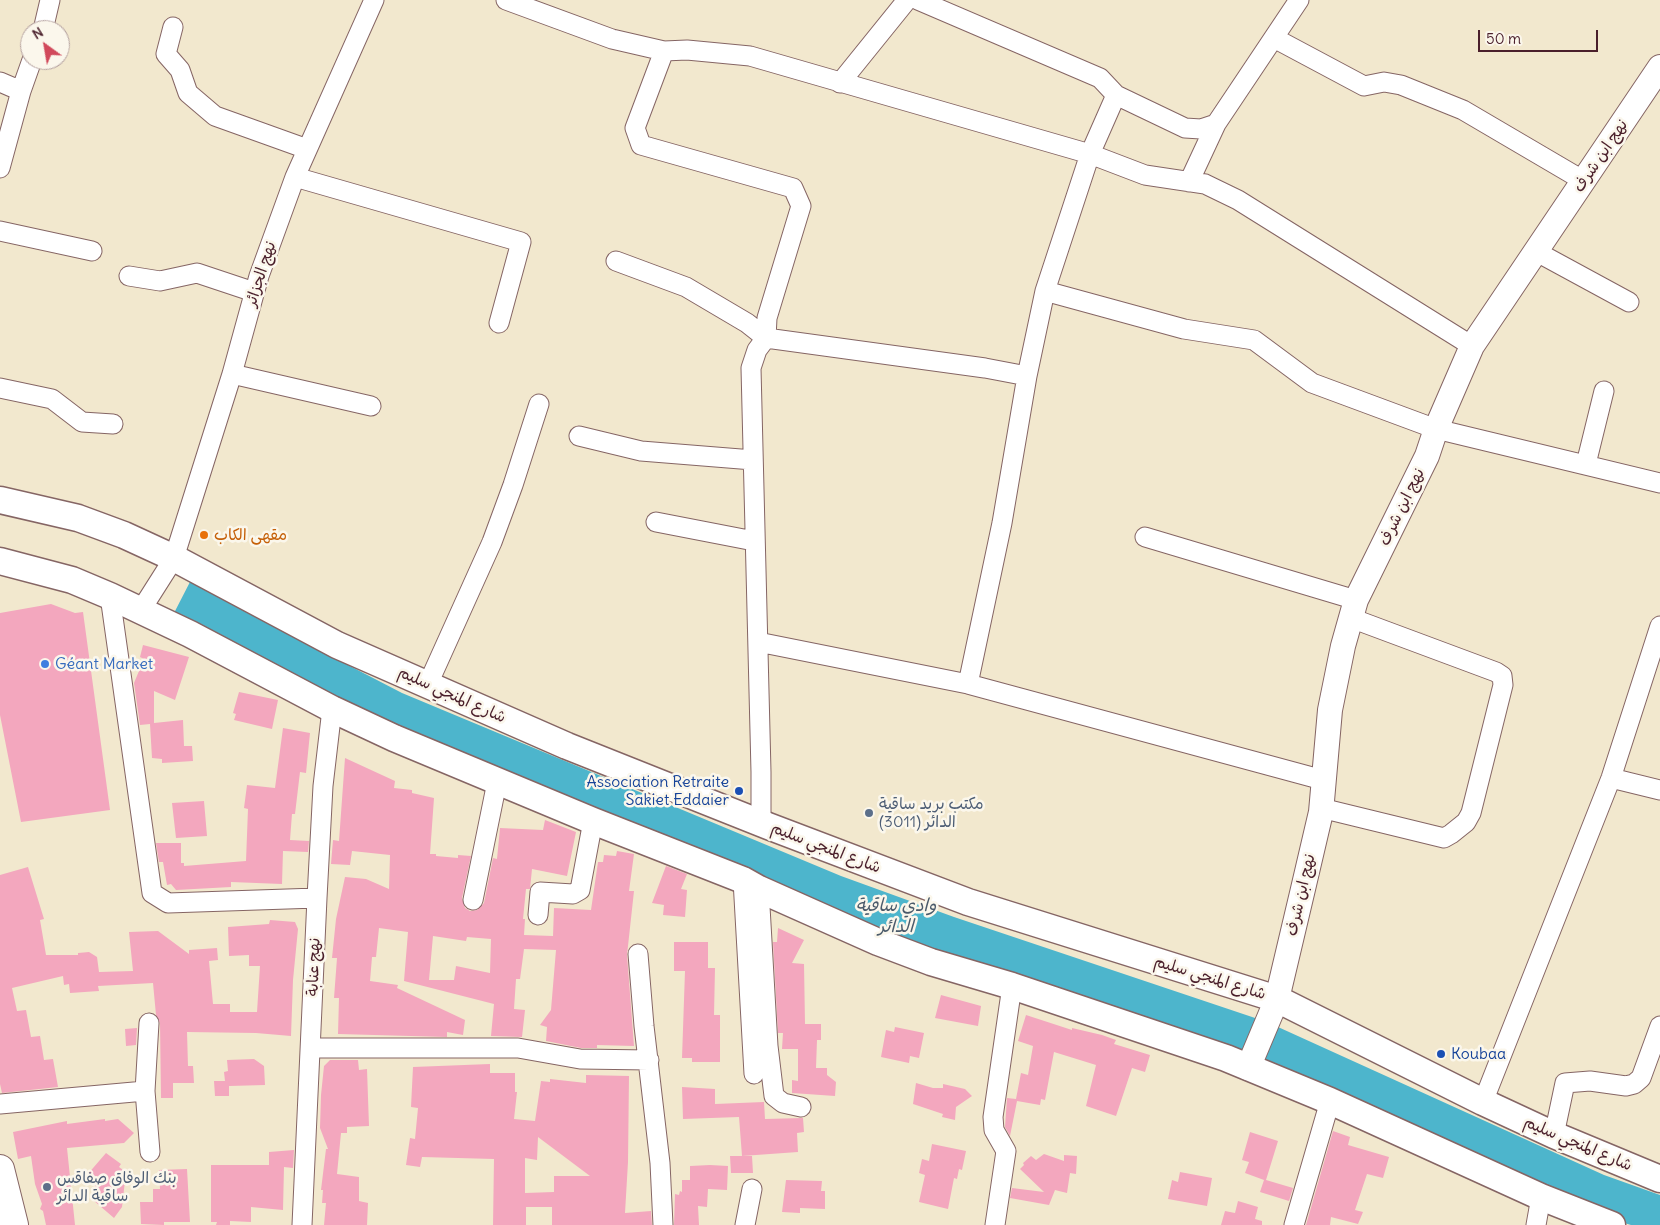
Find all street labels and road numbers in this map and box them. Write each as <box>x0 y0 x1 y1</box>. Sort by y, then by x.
street label: نهج ابن شرف <box>1570 116 1632 196</box>
street label: نهج الجزائر <box>241 239 281 309</box>
street label: نهج ابن شرف <box>1375 465 1429 549</box>
street label: شارع المنجي سليم <box>395 663 509 727</box>
street label: شارع المنجي سليم <box>769 818 883 878</box>
street label: نهج ابن شرف <box>1282 852 1320 938</box>
street label: نهج عنابة <box>303 937 325 997</box>
street label: شارع المنجي سليم <box>1152 952 1268 1004</box>
street label: شارع المنجي سليم <box>1521 1113 1635 1175</box>

